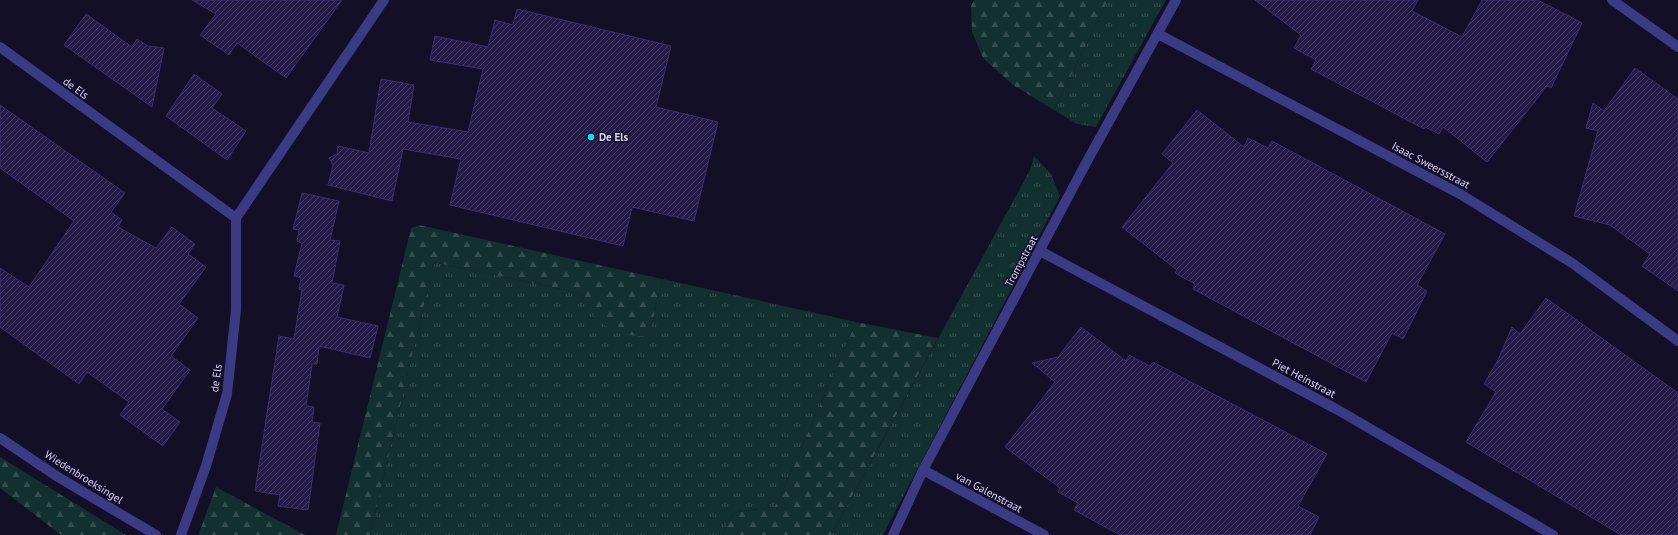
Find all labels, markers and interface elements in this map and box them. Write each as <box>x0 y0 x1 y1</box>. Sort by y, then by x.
street label: de Els <box>60 74 92 102</box>
place label: De Els <box>599 130 628 144</box>
marker: De Els <box>586 132 596 142</box>
street label: Isaac Sweersstraat <box>1390 139 1473 192</box>
street label: Trompstraat <box>1002 233 1041 289</box>
street label: Piet Heinstraat <box>1270 355 1338 401</box>
street label: de Els <box>207 363 225 393</box>
street label: Wiedenbroeksingel <box>42 447 126 507</box>
street label: van Galenstraat <box>953 469 1025 516</box>

